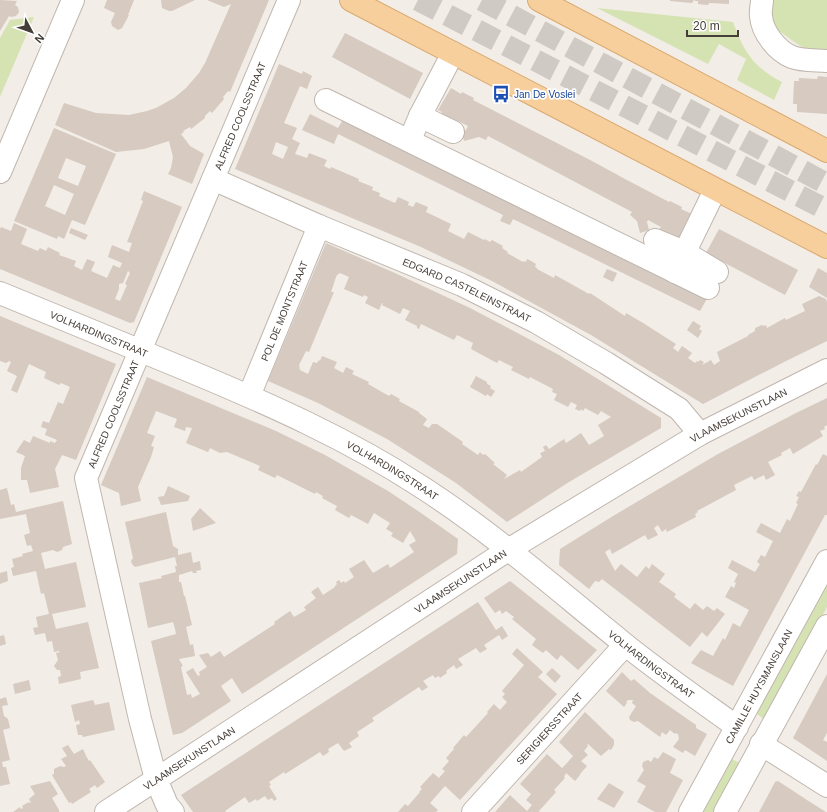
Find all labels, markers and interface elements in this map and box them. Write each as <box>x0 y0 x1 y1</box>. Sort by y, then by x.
north arrow <box>12 12 52 52</box>
scale bar <box>687 12 738 38</box>
text: 20 m <box>693 19 720 33</box>
text: N <box>32 32 47 46</box>
street label: ALFRED COOLSSTRAAT <box>212 60 268 171</box>
bus stop icon: Jan De Voslei <box>491 84 511 104</box>
place label: Jan De Voslei <box>514 89 575 100</box>
street label: EDGARD CASTELEINSTRAAT <box>401 256 533 324</box>
street label: POL DE MONTSTRAAT <box>259 259 310 363</box>
street label: VOLHARDINGSTRAAT <box>48 309 150 359</box>
street label: ALFRED COOLSSTRAAT <box>85 359 141 470</box>
street label: VLAAMSEKUNSTLAAN <box>688 386 789 444</box>
street label: VOLHARDINGSTRAAT <box>345 438 440 502</box>
street label: VLAAMSEKUNSTLAAN <box>412 547 508 615</box>
street label: CAMILLE HUYSMANSLAAN <box>723 627 794 746</box>
street label: VOLHARDINGSTRAAT <box>606 628 696 700</box>
street label: SERIGIERSSTRAAT <box>514 690 585 767</box>
street label: VLAAMSEKUNSTLAAN <box>141 724 237 792</box>

